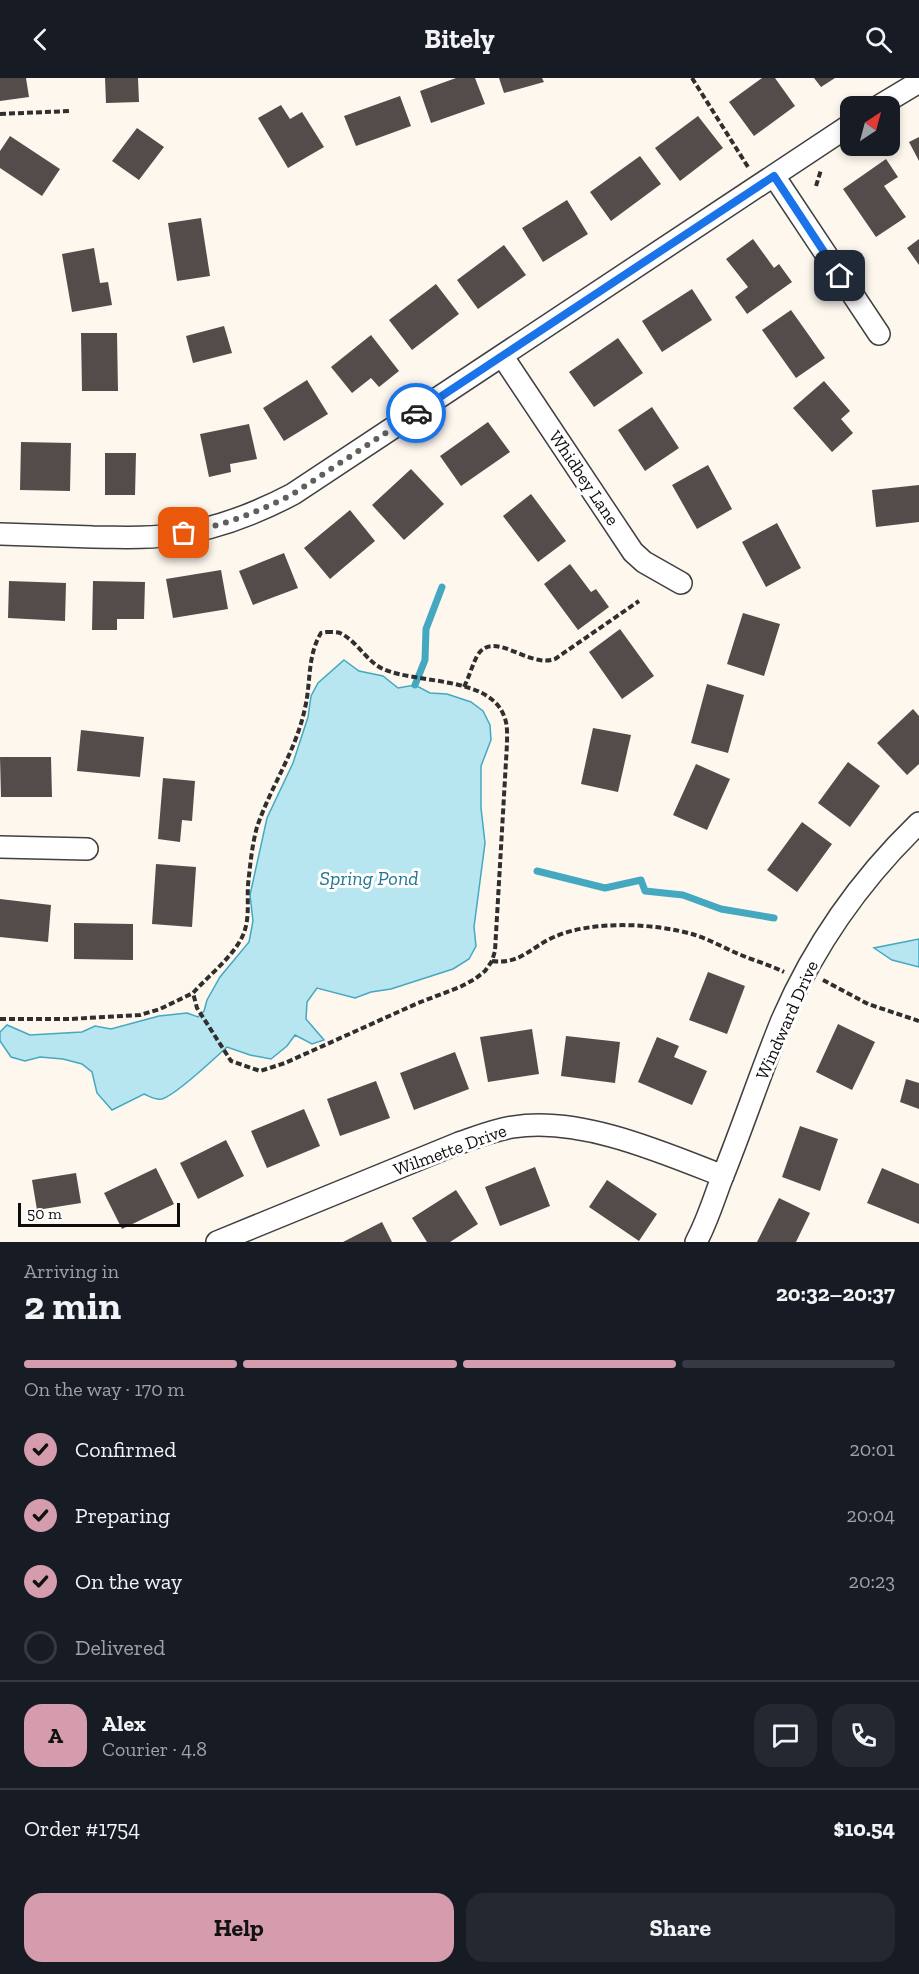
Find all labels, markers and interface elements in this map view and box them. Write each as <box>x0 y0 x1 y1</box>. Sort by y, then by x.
icon: back <box>24 23 57 56</box>
text: Bitely <box>424 23 495 55</box>
icon: search <box>862 23 895 56</box>
north arrow <box>840 96 900 156</box>
map controls <box>840 96 900 156</box>
pin <box>814 250 865 301</box>
icon: home <box>823 259 856 292</box>
courier <box>386 383 446 443</box>
icon: car <box>400 397 433 430</box>
street label: Whidbey Lane <box>544 426 624 530</box>
pin <box>158 507 209 558</box>
icon: bag <box>167 516 200 549</box>
water label: Spring Pond <box>319 866 419 890</box>
street label: Windward Drive <box>751 957 823 1083</box>
street label: Wilmette Drive <box>391 1119 509 1181</box>
scale bar <box>18 1200 180 1228</box>
text: 50 m <box>27 1204 62 1223</box>
text: Arriving in <box>24 1259 119 1283</box>
text: 20:32–20:37 <box>776 1280 895 1307</box>
text: 2 min <box>24 1282 121 1329</box>
text: On the way · 170 m <box>24 1377 185 1401</box>
icon: check <box>24 1433 57 1466</box>
text: Confirmed <box>75 1436 176 1463</box>
text: 20:01 <box>849 1437 895 1461</box>
icon: check <box>24 1499 57 1532</box>
text: Preparing <box>75 1502 170 1529</box>
text: 20:04 <box>846 1503 895 1527</box>
icon: check <box>24 1565 57 1598</box>
text: On the way <box>75 1568 182 1595</box>
text: 20:23 <box>849 1569 895 1593</box>
text: Delivered <box>75 1634 165 1661</box>
button: chat <box>754 1704 817 1767</box>
button: phone <box>832 1704 895 1767</box>
text: Alex <box>102 1710 146 1737</box>
text: A <box>48 1722 63 1749</box>
text: Courier · 4.8 <box>102 1737 207 1761</box>
text: Order #1754 <box>24 1815 140 1842</box>
text: $10.54 <box>834 1815 895 1842</box>
button: Help <box>24 1893 454 1962</box>
button: Share <box>466 1893 895 1962</box>

